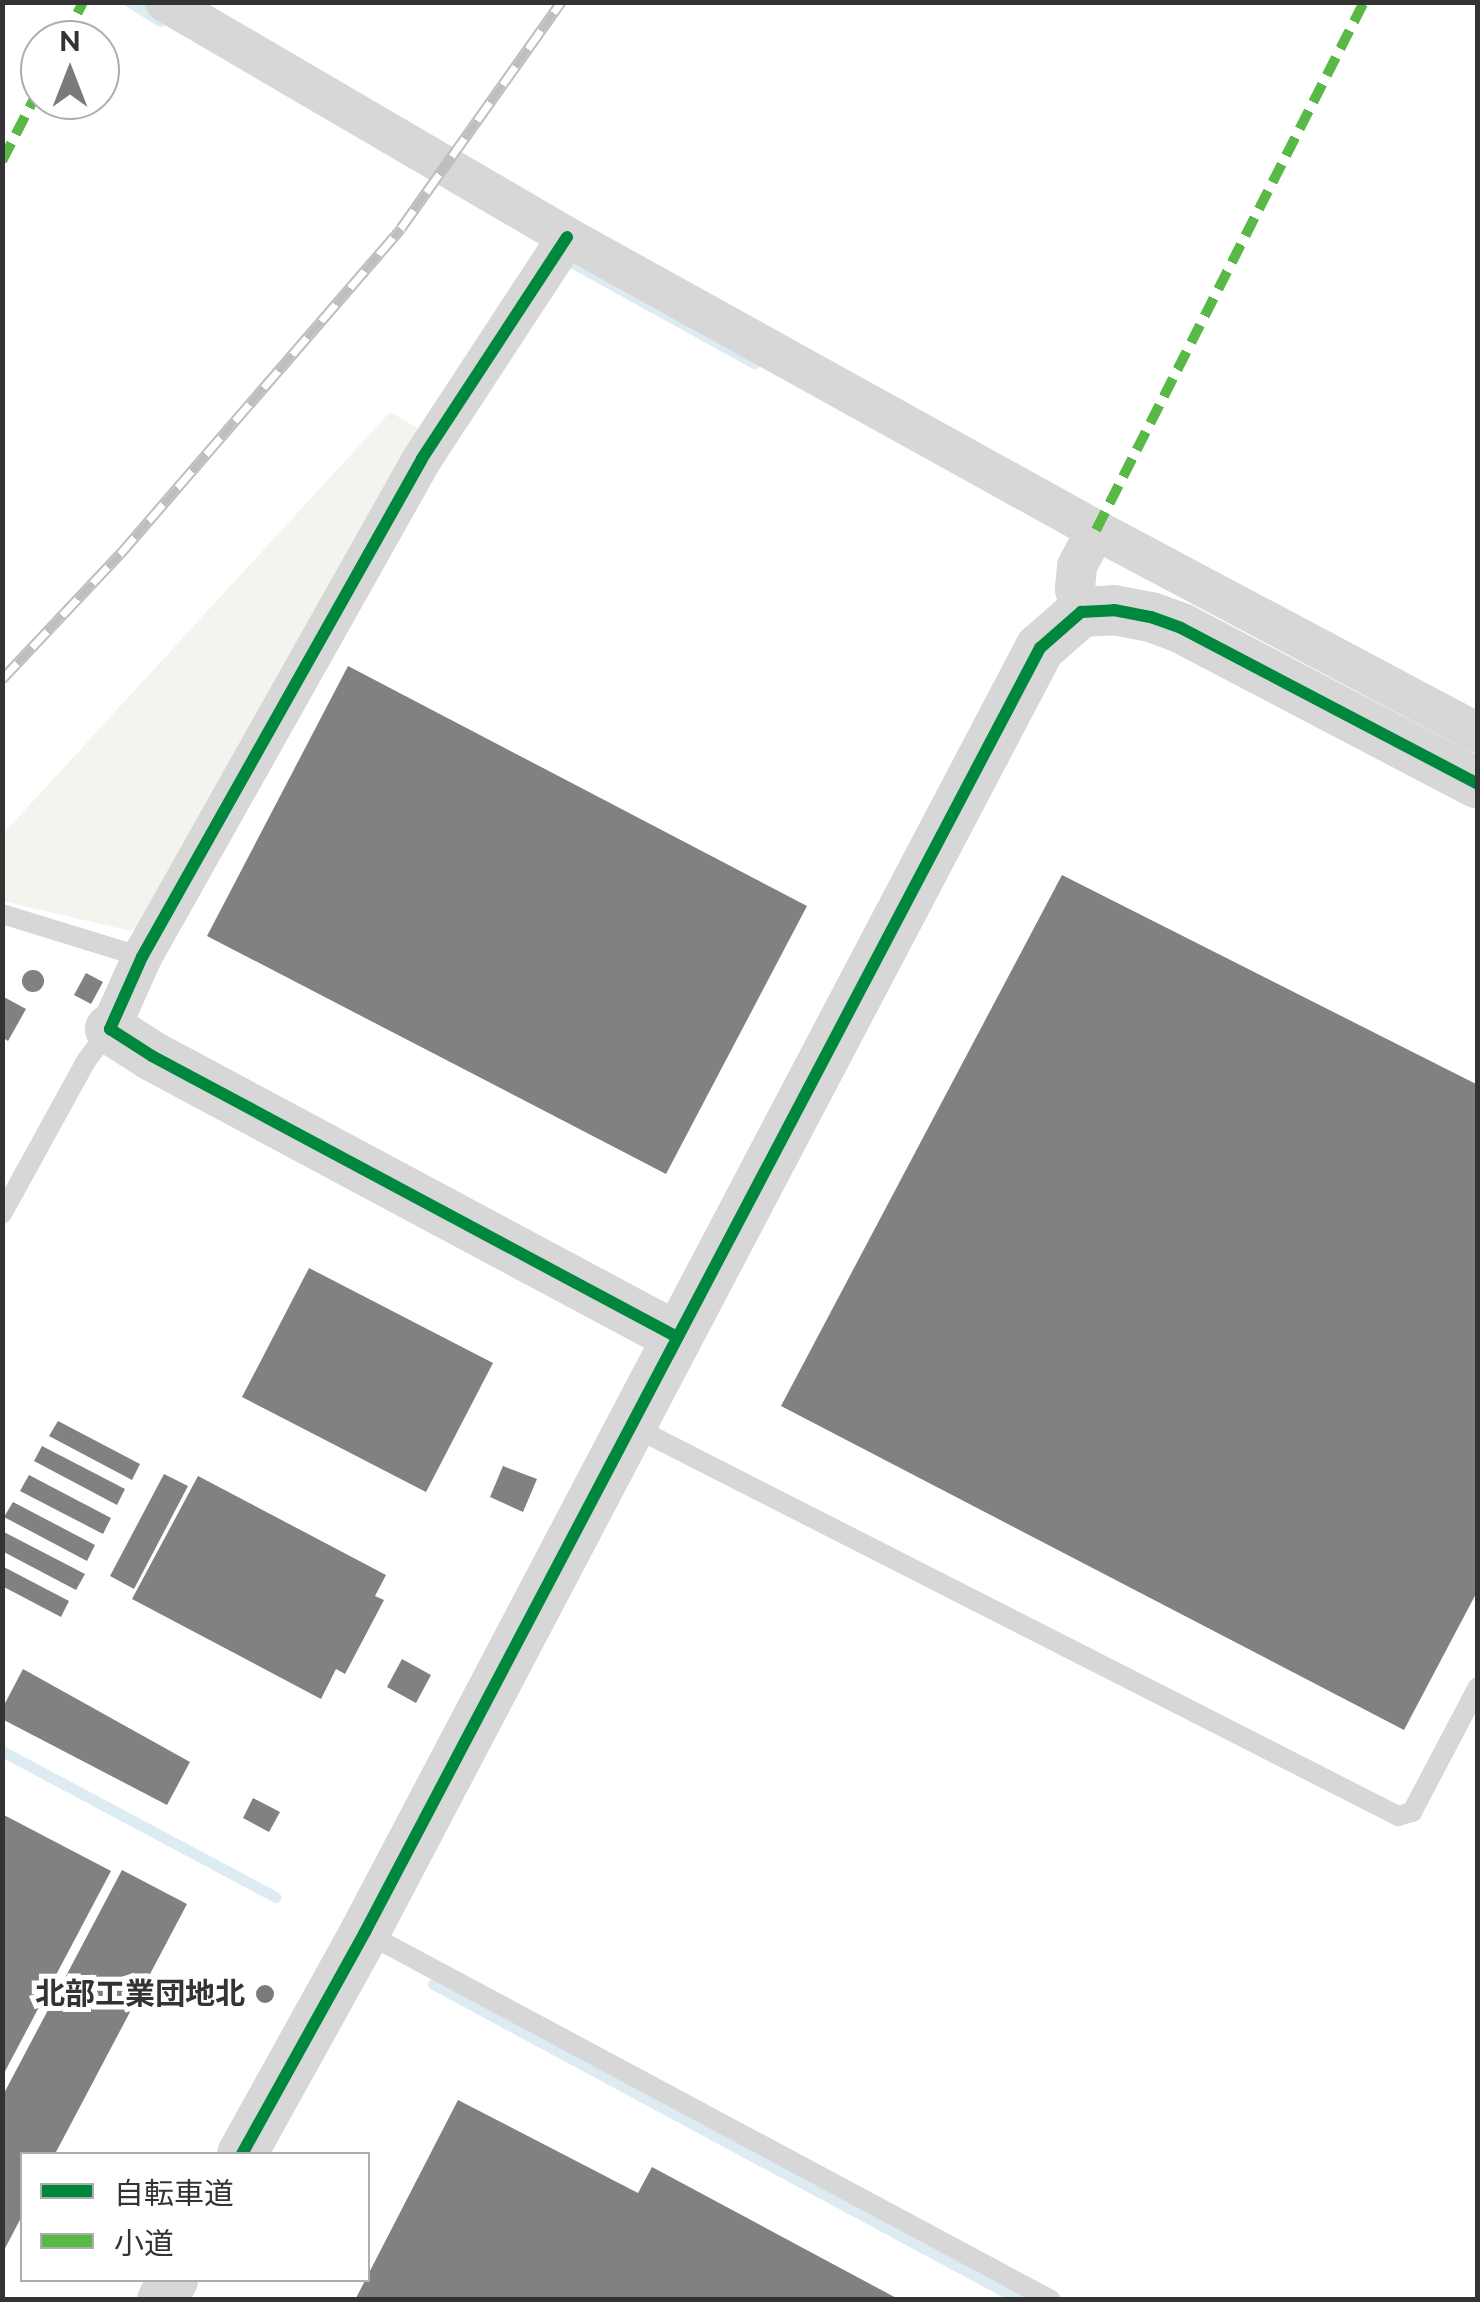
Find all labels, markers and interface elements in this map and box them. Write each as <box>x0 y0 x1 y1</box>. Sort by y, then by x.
north arrow <box>20 20 120 120</box>
text: N <box>59 25 81 58</box>
place label: 北部工業団地北 <box>35 1976 245 2012</box>
marker: 北部工業団地北 <box>254 1983 276 2005</box>
legend <box>20 2152 370 2282</box>
text: 自転車道 <box>114 2176 234 2211</box>
text: 小道 <box>114 2226 174 2261</box>

